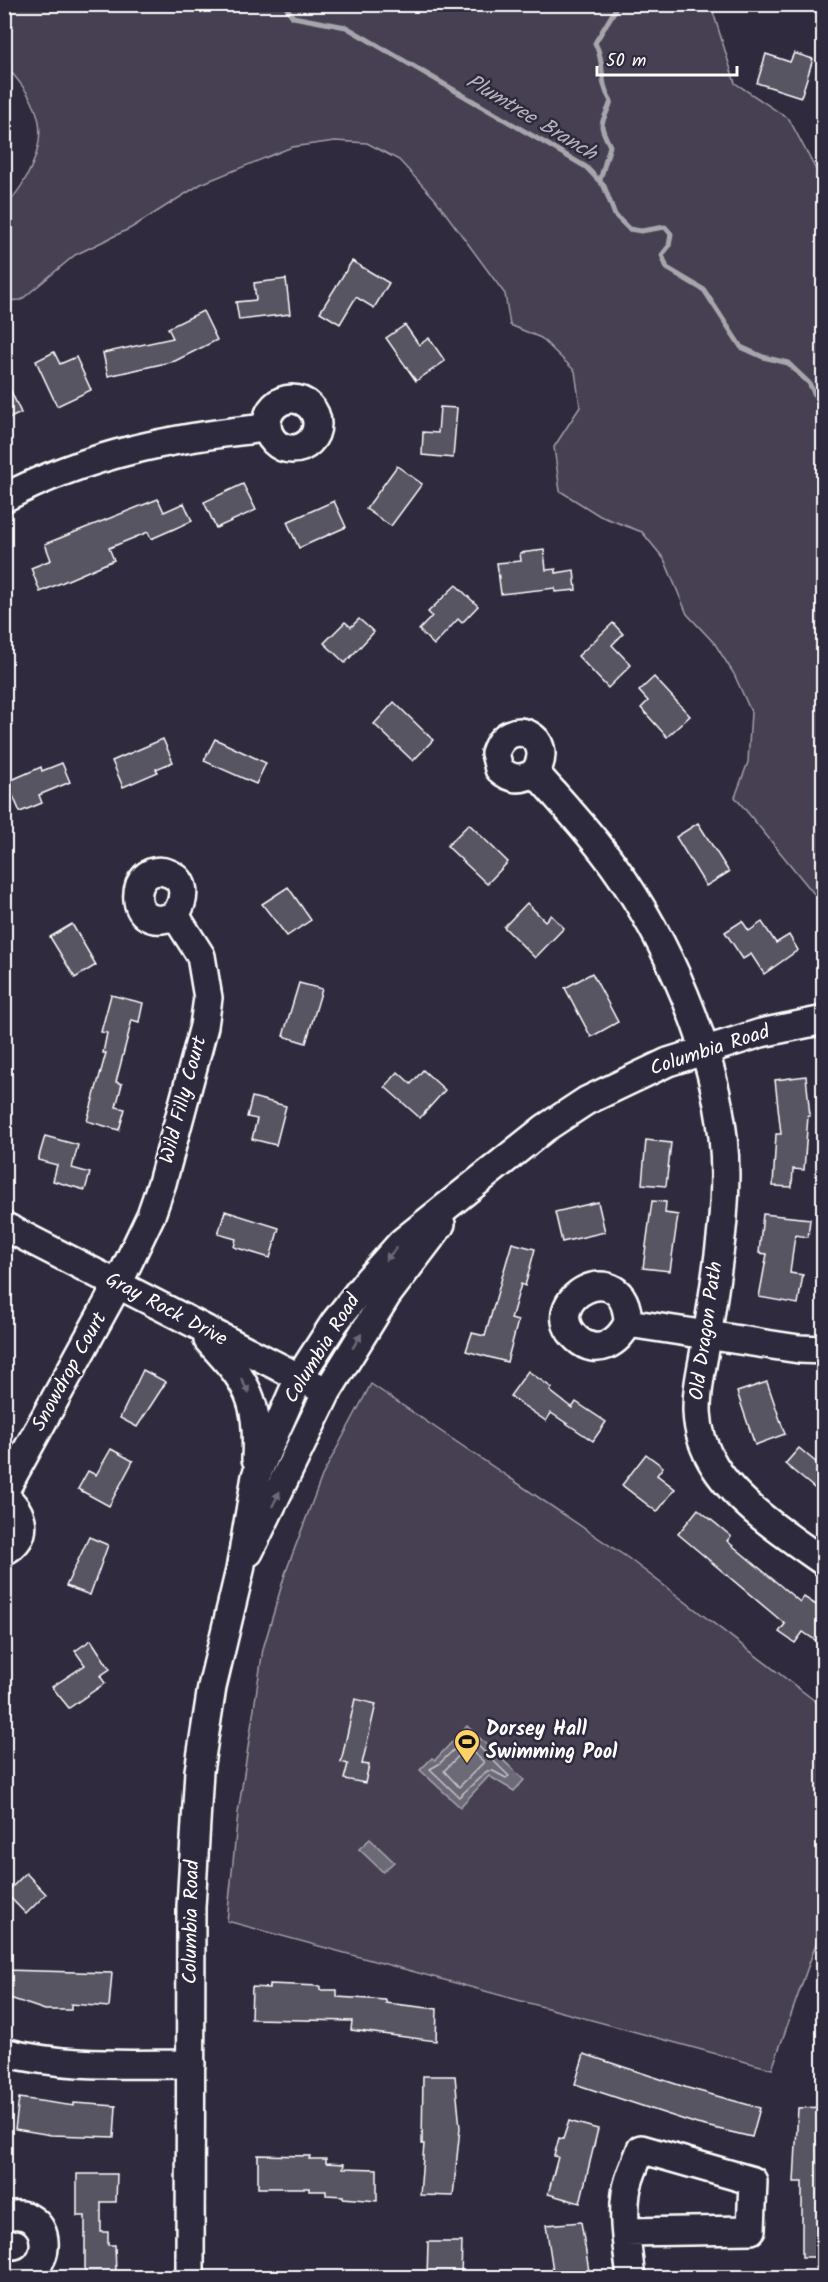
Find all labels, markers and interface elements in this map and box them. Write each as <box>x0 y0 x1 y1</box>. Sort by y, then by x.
scale bar <box>597 39 736 77</box>
text: 50 m <box>606 47 646 76</box>
water label: Plumtree Branch <box>459 66 604 171</box>
street label: Columbia Road <box>646 1016 775 1085</box>
street label: Wild Filly Court <box>152 1032 216 1167</box>
one-way arrow <box>385 1246 398 1261</box>
street label: Old Dragon Path <box>681 1259 733 1403</box>
street label: Gray Rock Drive <box>99 1264 233 1356</box>
street label: Columbia Road <box>277 1287 370 1410</box>
street label: Snowdrop Court <box>24 1306 116 1438</box>
one-way arrow <box>352 1332 362 1349</box>
one-way arrow <box>240 1378 250 1395</box>
one-way arrow <box>271 1491 281 1508</box>
place label: Dorsey Hall Swimming Pool <box>486 1714 618 1769</box>
sports icon: Dorsey Hall Swimming Pool <box>452 1727 482 1765</box>
street label: Columbia Road <box>175 1859 209 1984</box>

